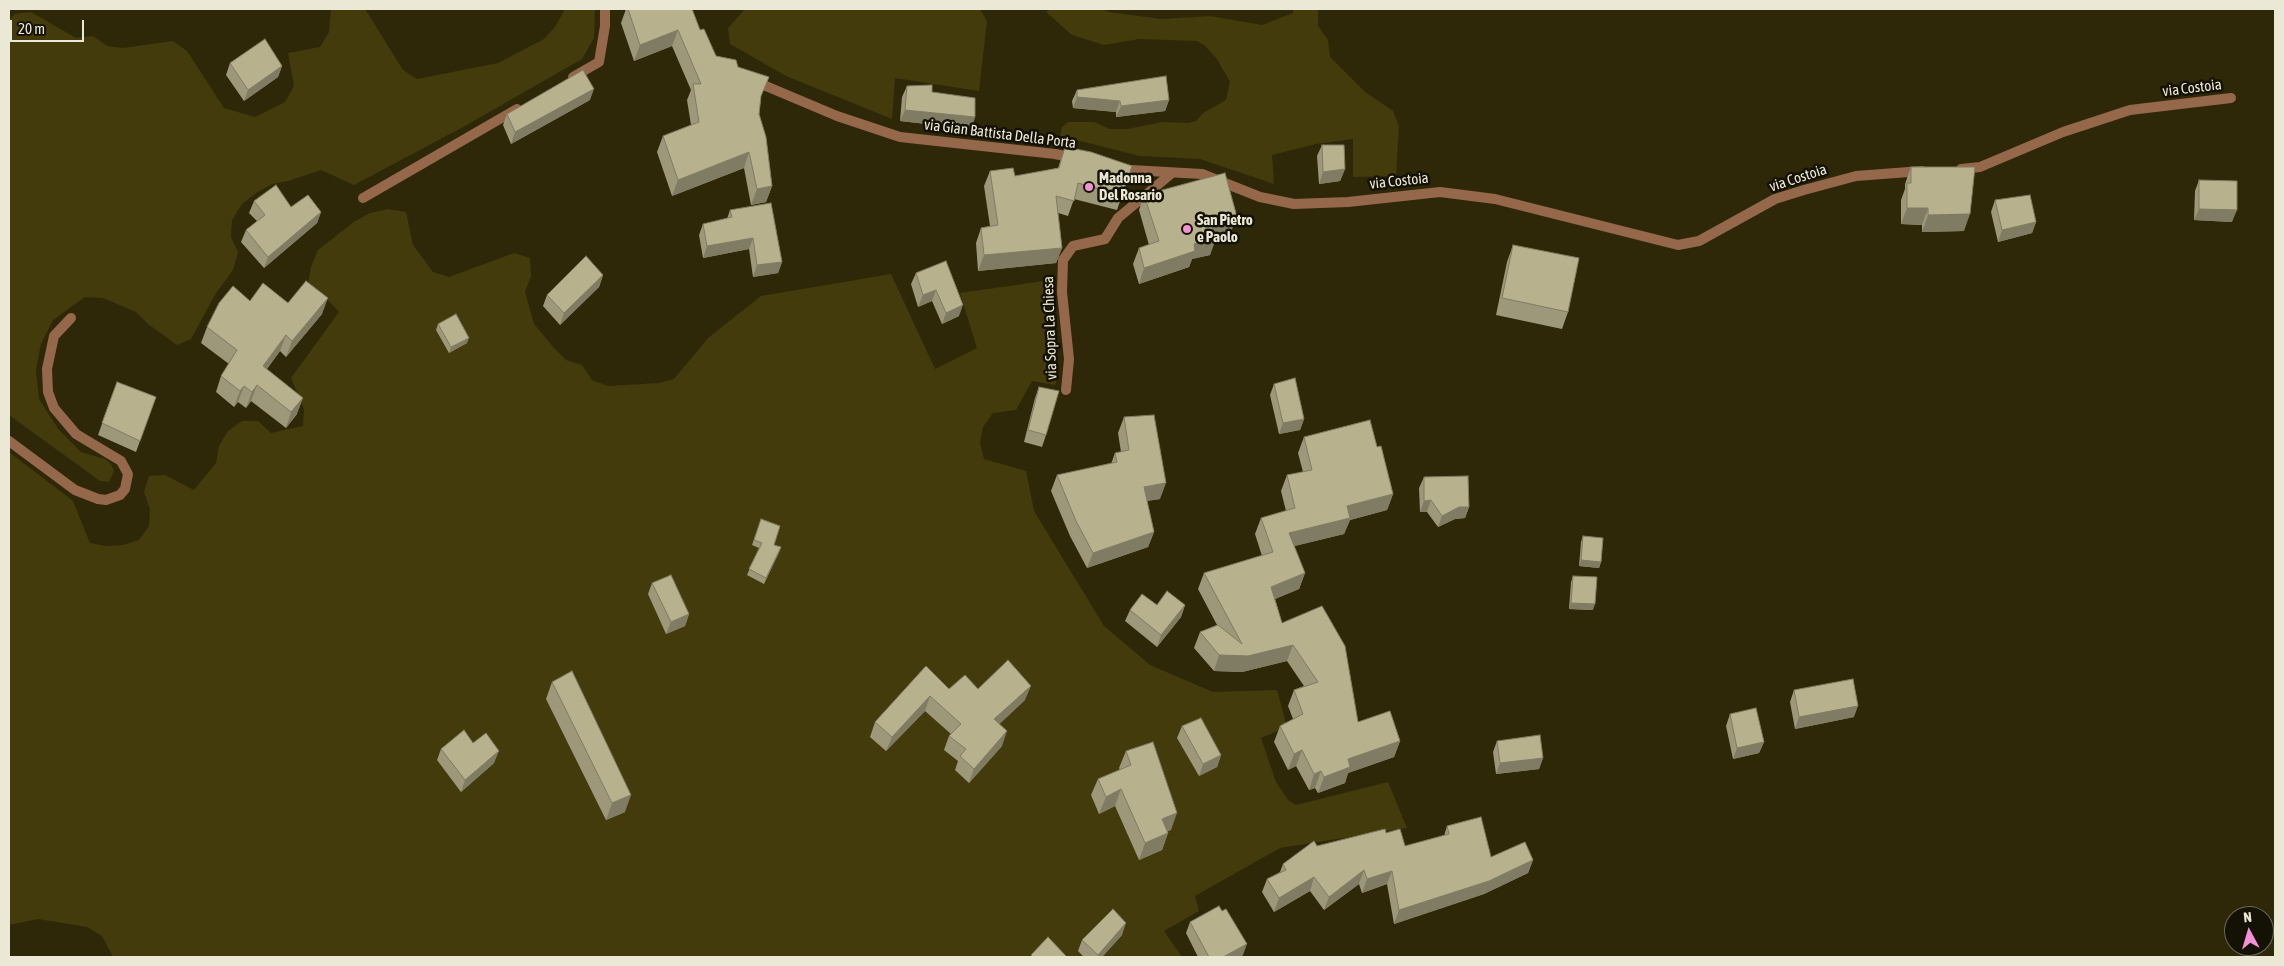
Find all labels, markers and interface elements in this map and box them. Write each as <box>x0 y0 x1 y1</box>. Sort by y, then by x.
scale bar <box>12 10 86 42</box>
text: 20 m <box>18 20 45 37</box>
street label: via Costoia <box>2161 75 2223 101</box>
street label: via Gian Battista Della Porta <box>923 116 1077 152</box>
street label: via Costoia <box>1767 160 1829 196</box>
place label: Madonna Del Rosario <box>1099 169 1162 204</box>
street label: via Costoia <box>1369 169 1429 193</box>
marker: Madonna Del Rosario <box>1083 181 1095 193</box>
place label: San Pietro e Paolo <box>1197 211 1253 246</box>
marker: San Pietro e Paolo <box>1181 223 1193 235</box>
street label: via Sopra La Chiesa <box>1039 276 1061 380</box>
north arrow <box>2224 906 2274 956</box>
text: N <box>2243 909 2252 925</box>

